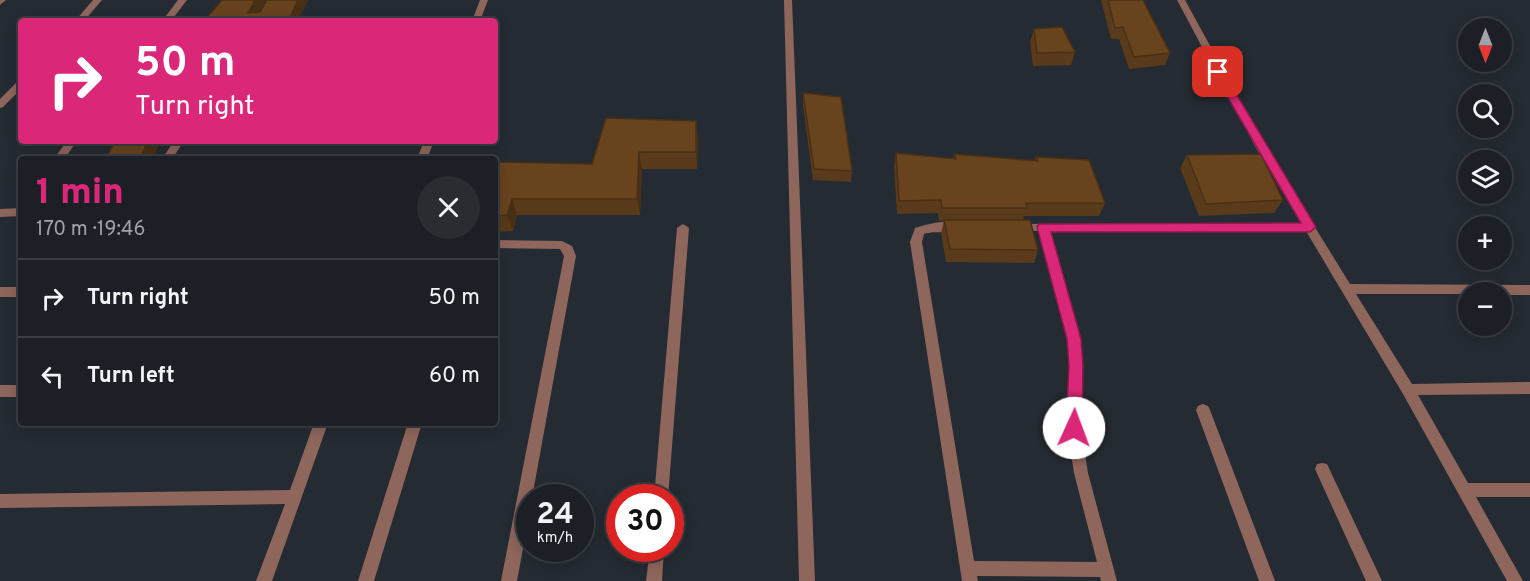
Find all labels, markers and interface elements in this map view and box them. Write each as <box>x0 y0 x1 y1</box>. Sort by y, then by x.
north arrow <box>1458 18 1512 72</box>
map controls <box>1458 18 1512 336</box>
text: 50 m <box>135 38 236 91</box>
icon: right <box>36 42 114 120</box>
pin <box>1192 46 1243 97</box>
icon: arrive <box>1201 55 1234 88</box>
button: search <box>1458 84 1512 138</box>
text: Turn right <box>135 90 254 124</box>
button: layers <box>1458 150 1512 204</box>
text: 1 min <box>36 171 124 217</box>
button: close <box>417 176 480 239</box>
button: + <box>1458 216 1512 270</box>
text: 170 m · 19:46 <box>36 217 145 243</box>
icon: right <box>36 282 69 315</box>
button: − <box>1458 282 1512 336</box>
text: Turn right <box>87 285 189 312</box>
text: 50 m <box>428 285 480 312</box>
icon: left <box>36 360 69 393</box>
text: Turn left <box>87 363 175 390</box>
text: 60 m <box>429 363 480 390</box>
position arrow <box>1042 396 1106 460</box>
speed limit sign: 30 <box>606 484 684 562</box>
text: 24 <box>536 497 574 534</box>
text: km/h <box>537 529 573 548</box>

